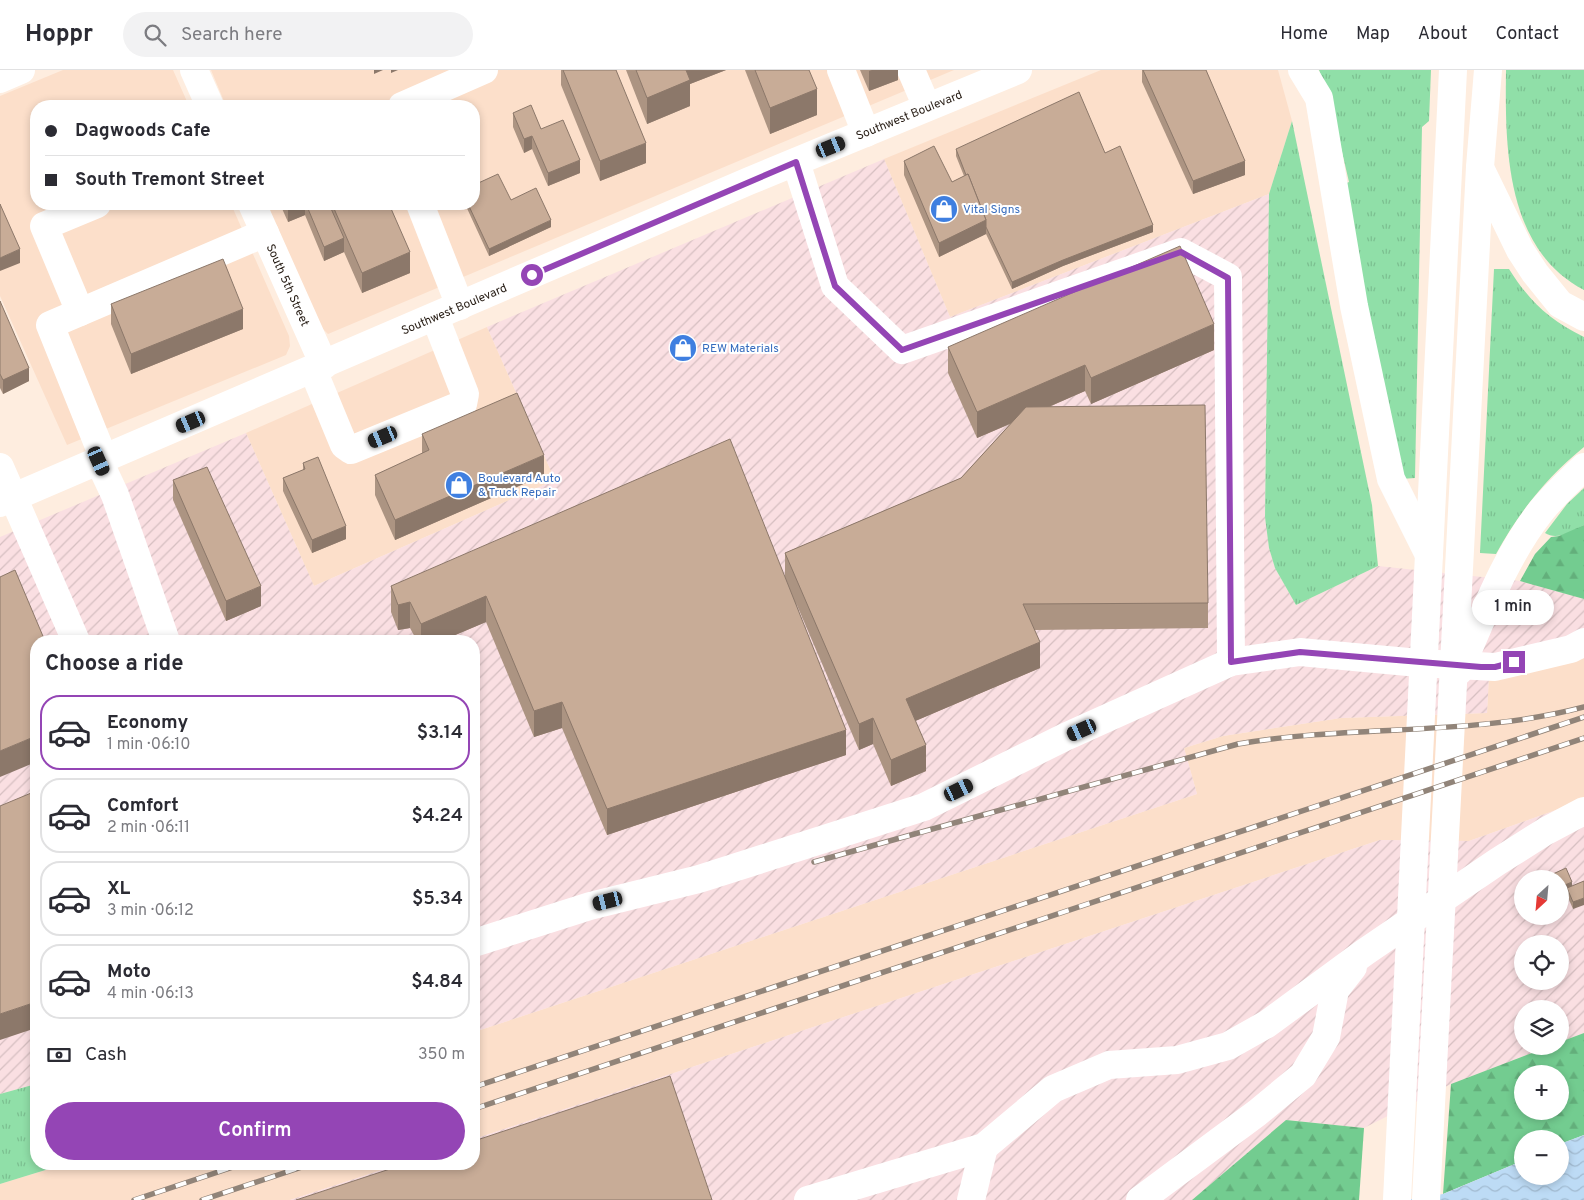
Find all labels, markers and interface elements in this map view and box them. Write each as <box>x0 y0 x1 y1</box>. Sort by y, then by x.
search box <box>123 12 473 57</box>
text: Hoppr <box>25 20 93 50</box>
icon: search <box>141 21 169 49</box>
text: Search here <box>181 23 283 47</box>
text: Home <box>1280 23 1328 46</box>
text: Map <box>1356 23 1390 46</box>
text: About <box>1418 23 1467 46</box>
text: Contact <box>1495 23 1559 46</box>
street label: Southwest Boulevard <box>854 87 965 145</box>
text: Dagwoods Cafe <box>75 119 211 143</box>
car <box>814 134 847 160</box>
text: South Tremont Street <box>75 168 265 192</box>
shop icon: Vital Signs <box>929 194 959 224</box>
place label: Vital Signs <box>963 202 1020 218</box>
street label: South 5th Street <box>262 242 312 329</box>
route start <box>521 264 543 286</box>
street label: Southwest Boulevard <box>399 280 510 339</box>
shop icon: REW Materials <box>668 333 698 363</box>
place label: REW Materials <box>702 341 779 357</box>
car <box>174 409 207 435</box>
car <box>366 424 399 450</box>
car <box>86 444 111 478</box>
shop icon: Boulevard Auto & Truck Repair <box>444 470 474 500</box>
place label: Boulevard Auto & Truck Repair <box>478 471 561 501</box>
callout: 1 min <box>1473 590 1555 624</box>
text: 1 min <box>1494 597 1532 617</box>
text: Choose a ride <box>45 651 183 678</box>
route end <box>1503 651 1525 673</box>
icon: car <box>47 710 92 755</box>
text: Economy <box>107 711 188 735</box>
car <box>1065 717 1098 743</box>
text: $3.14 <box>417 721 463 745</box>
text: 1 min · 06:10 <box>107 735 191 755</box>
car <box>942 777 975 803</box>
icon: car <box>47 793 92 838</box>
text: Comfort <box>107 794 179 818</box>
text: $4.24 <box>411 804 463 828</box>
text: 2 min · 06:11 <box>107 818 190 838</box>
north arrow <box>1514 870 1569 925</box>
map controls <box>1514 870 1569 1185</box>
icon: car <box>47 876 92 921</box>
text: XL <box>107 877 130 901</box>
text: $5.34 <box>412 887 463 911</box>
car <box>591 890 624 912</box>
text: 3 min · 06:12 <box>107 901 194 921</box>
button: locate <box>1514 935 1569 990</box>
icon: car <box>47 959 92 1004</box>
text: Moto <box>107 960 151 984</box>
text: $4.84 <box>411 970 463 994</box>
text: 4 min · 06:13 <box>107 984 194 1004</box>
button: layers <box>1514 1000 1569 1055</box>
icon: cash <box>45 1041 73 1069</box>
text: Cash <box>85 1043 127 1067</box>
text: 350 m <box>418 1045 465 1065</box>
button: + <box>1514 1065 1569 1120</box>
button: Confirm <box>45 1102 465 1160</box>
button: − <box>1514 1130 1569 1185</box>

